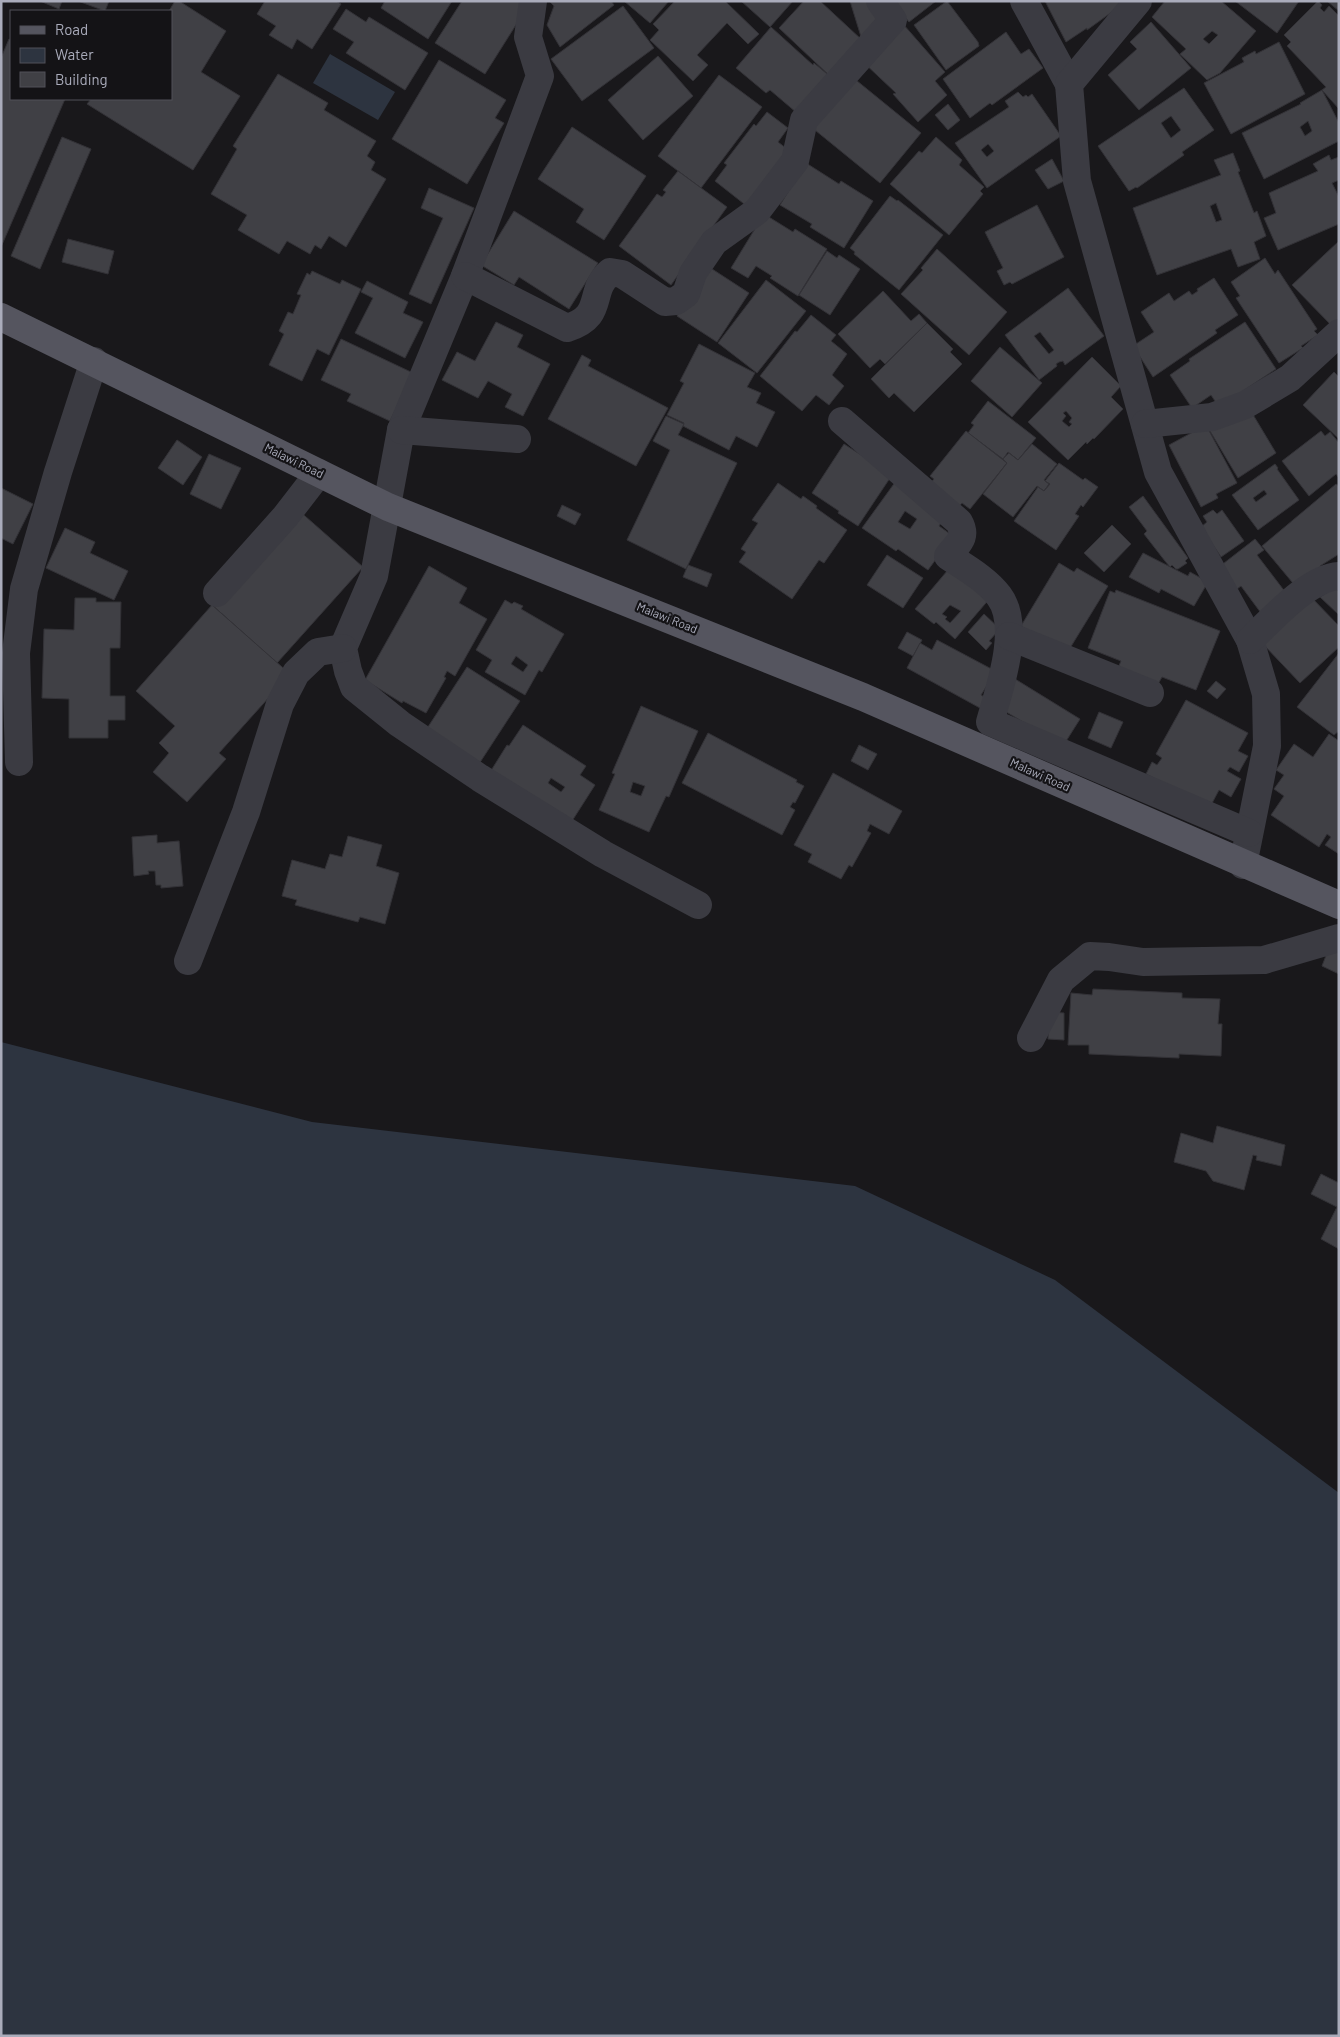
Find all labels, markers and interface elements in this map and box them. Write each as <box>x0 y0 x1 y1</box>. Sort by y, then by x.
legend <box>10 10 172 100</box>
text: Road <box>55 20 88 38</box>
text: Water <box>55 45 94 63</box>
text: Building <box>55 70 108 88</box>
street label: Malawi Road <box>263 440 326 480</box>
street label: Malawi Road <box>635 599 700 636</box>
street label: Malawi Road <box>1008 755 1073 794</box>

